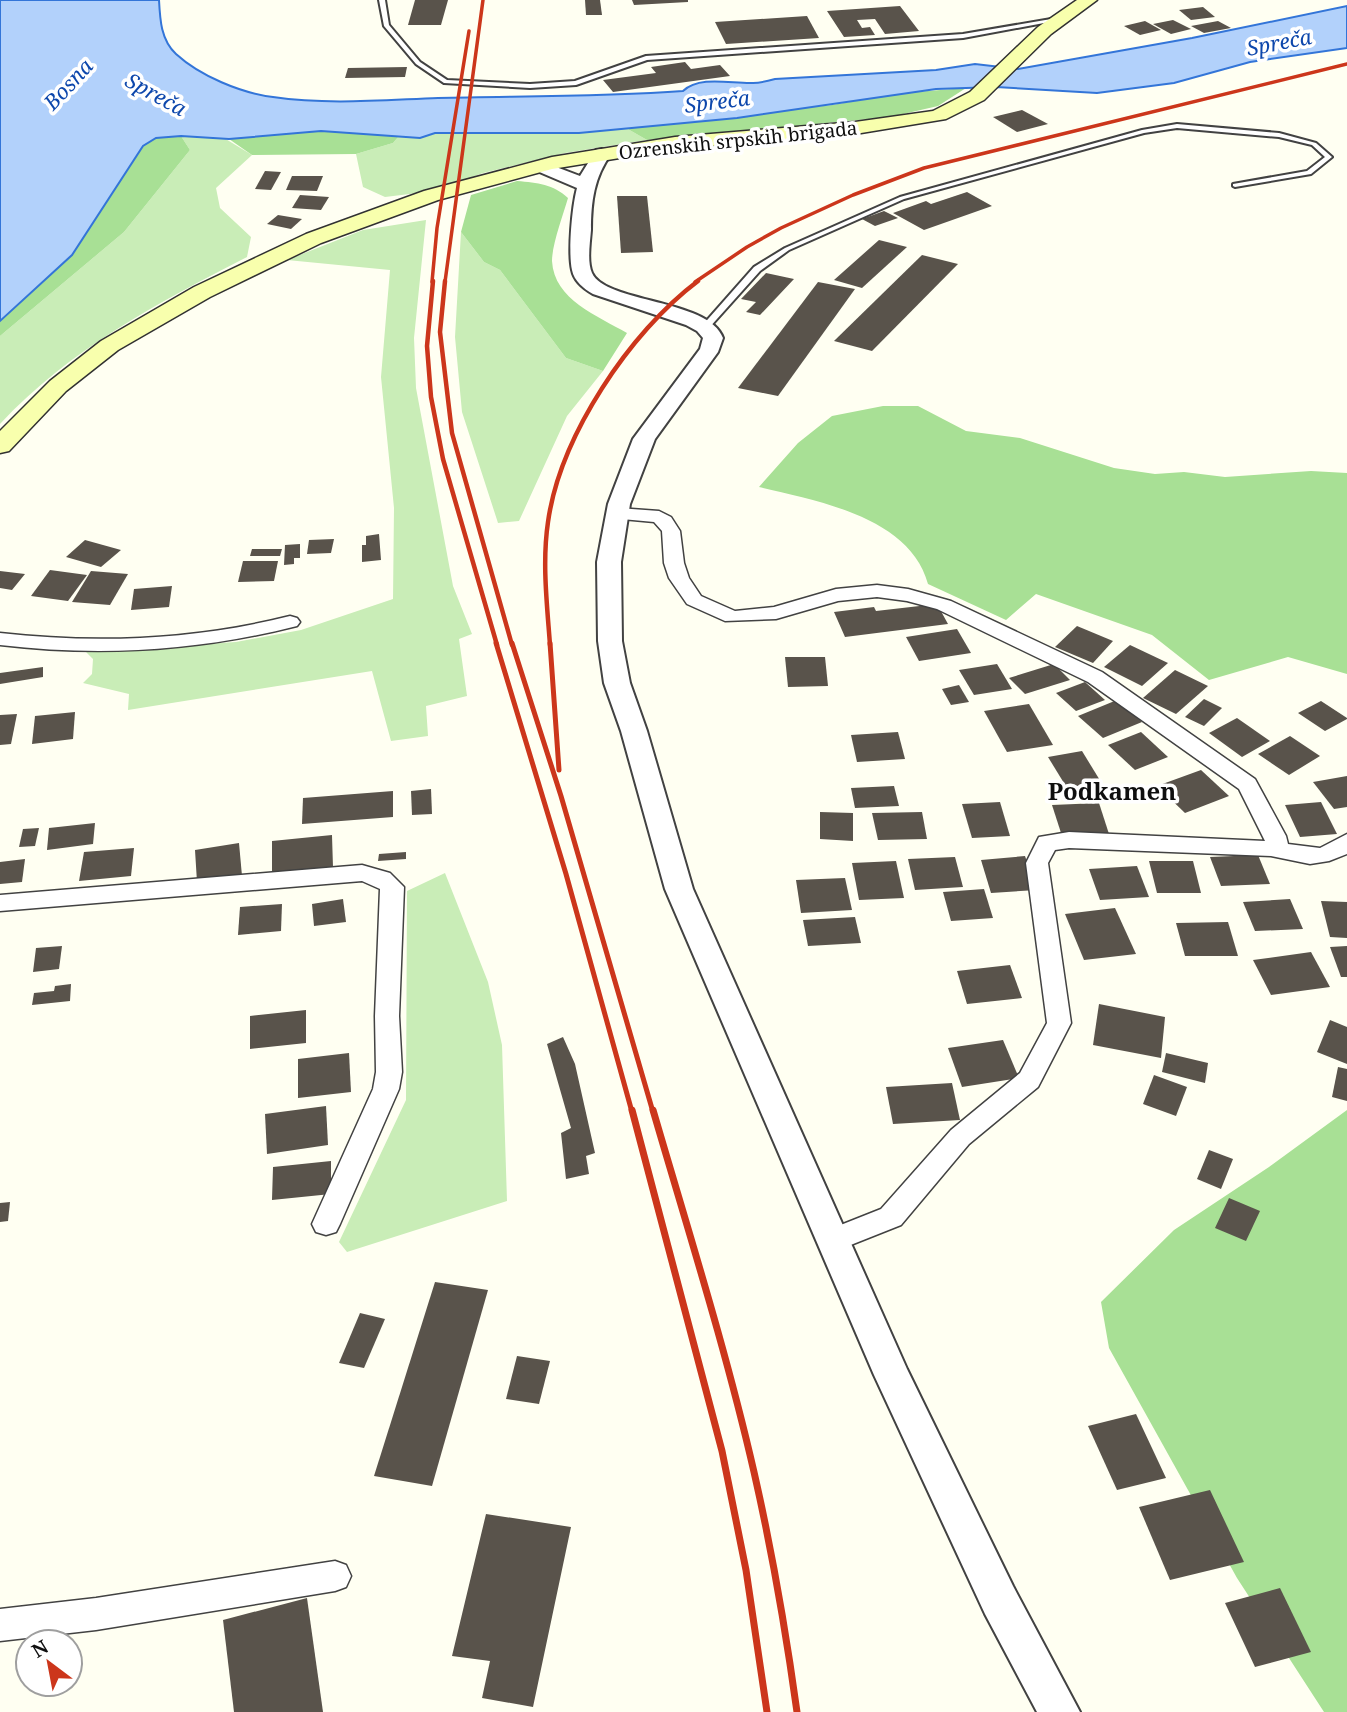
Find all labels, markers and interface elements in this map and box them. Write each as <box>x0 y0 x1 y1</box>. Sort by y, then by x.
water label: Spreča <box>1244 22 1315 62</box>
water label: Bosna <box>37 52 99 116</box>
water label: Spreča <box>120 66 192 123</box>
water label: Spreča <box>683 83 752 119</box>
street label: Ozrenskih srpskih brigada <box>617 115 859 165</box>
district label: Podkamen <box>1048 774 1176 807</box>
north arrow <box>14 1628 84 1698</box>
text: N <box>27 1634 53 1664</box>

